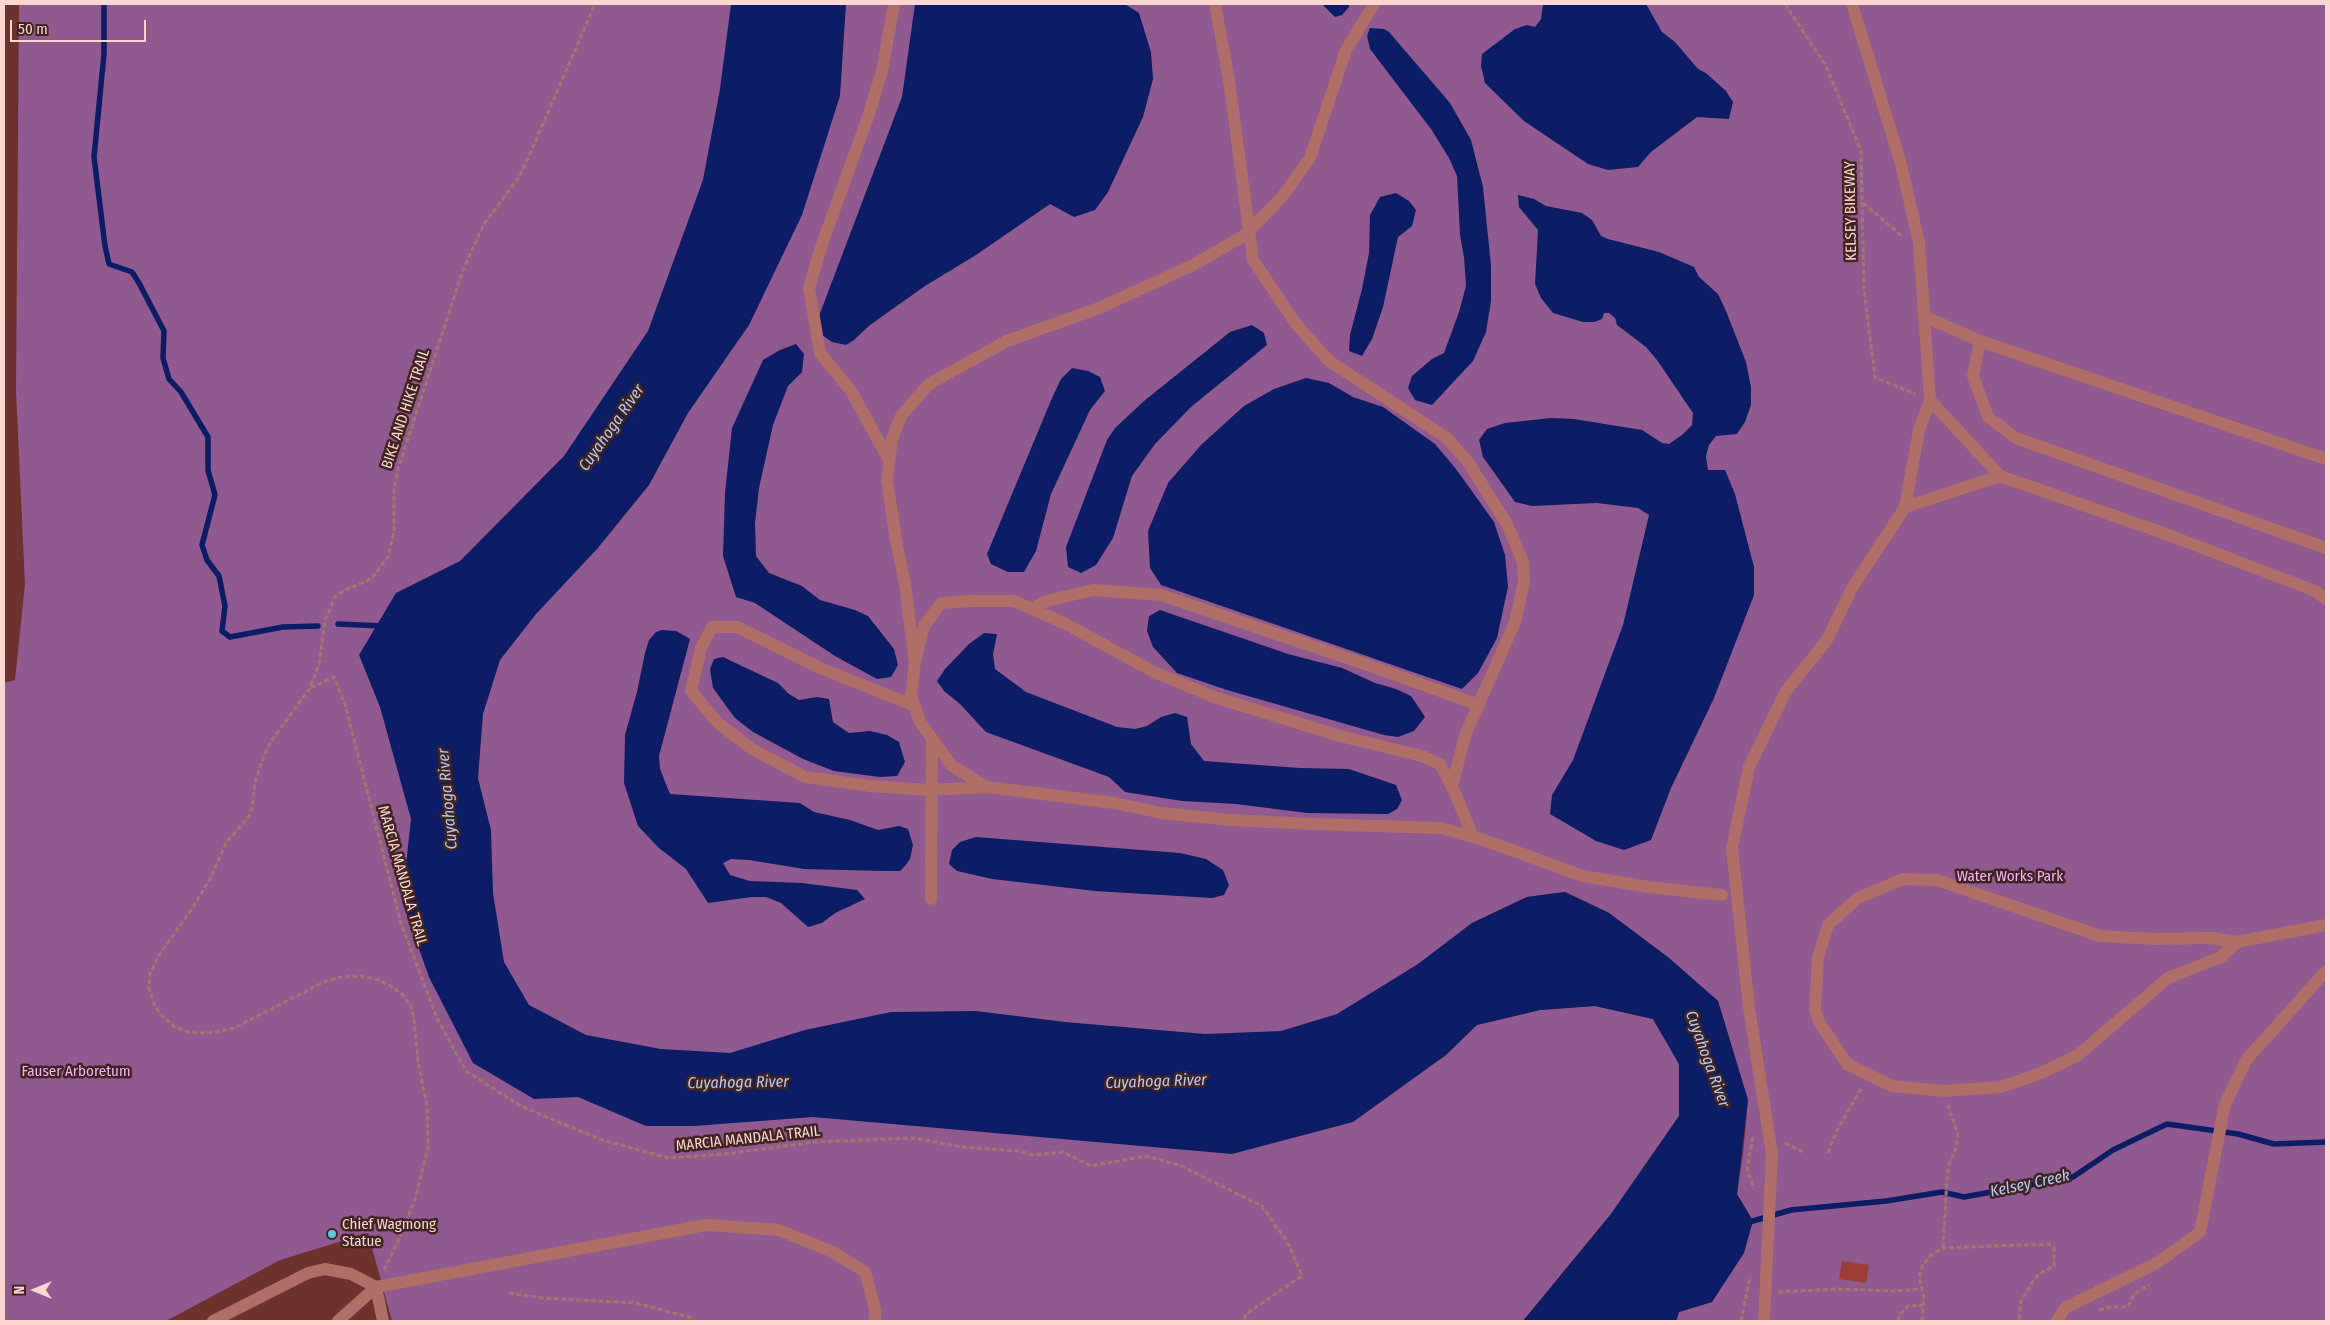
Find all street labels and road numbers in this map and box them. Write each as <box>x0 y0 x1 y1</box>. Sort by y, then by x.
street label: KELSEY BIKEWAY <box>1841 161 1861 261</box>
street label: BIKE AND HIKE TRAIL <box>378 347 434 471</box>
street label: MARCIA MANDALA TRAIL <box>373 804 431 948</box>
street label: MARCIA MANDALA TRAIL <box>675 1122 821 1156</box>

